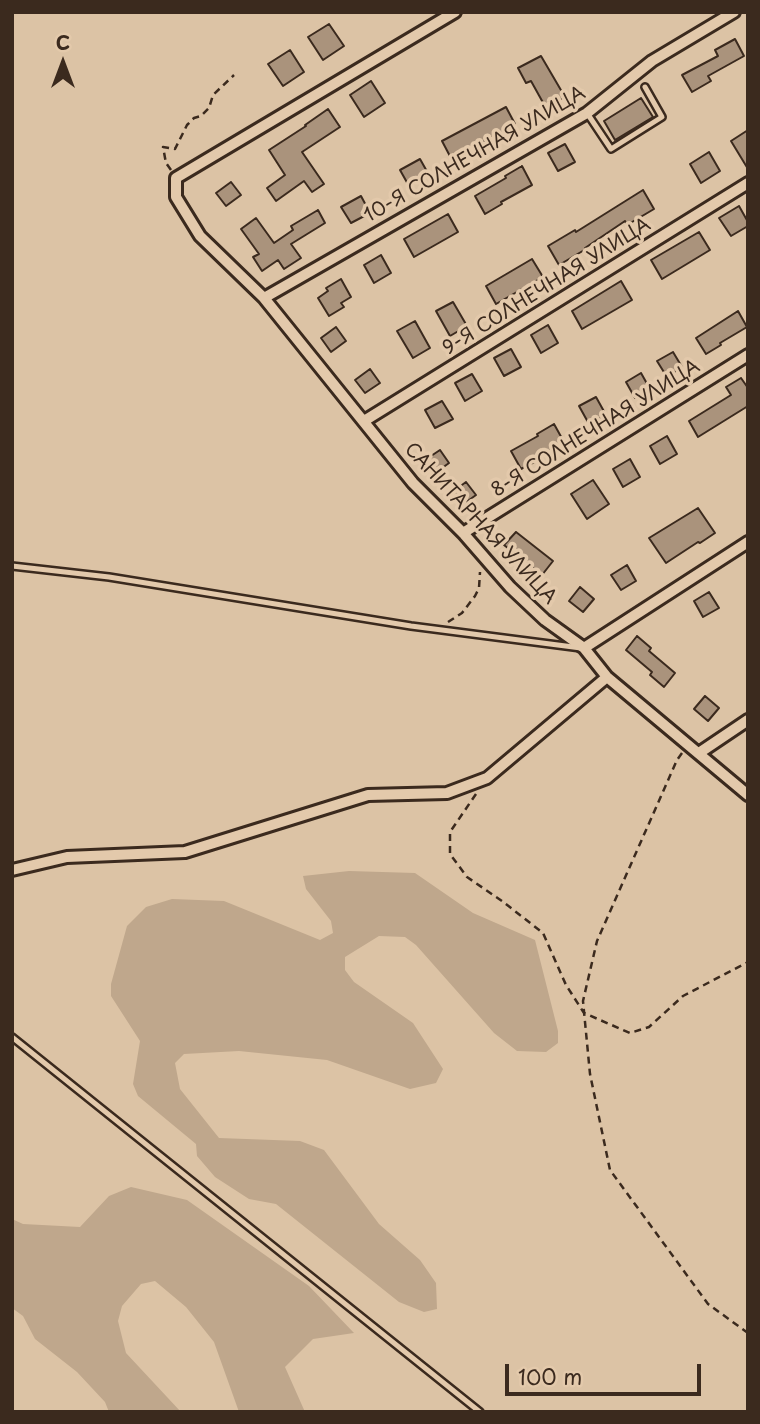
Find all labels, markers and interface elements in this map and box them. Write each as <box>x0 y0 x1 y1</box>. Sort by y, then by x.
north arrow <box>28 28 98 98</box>
text: С <box>56 28 70 56</box>
street label: 10-Я СОЛНЕЧНАЯ УЛИЦА <box>360 82 590 228</box>
street label: 9-Я СОЛНЕЧНАЯ УЛИЦА <box>439 214 655 360</box>
street label: 8-Я СОЛНЕЧНАЯ УЛИЦА <box>488 355 704 503</box>
street label: САНИТАРНАЯ УЛИЦА <box>399 439 561 609</box>
scale bar <box>508 1350 704 1394</box>
text: 100 m <box>518 1360 582 1392</box>

